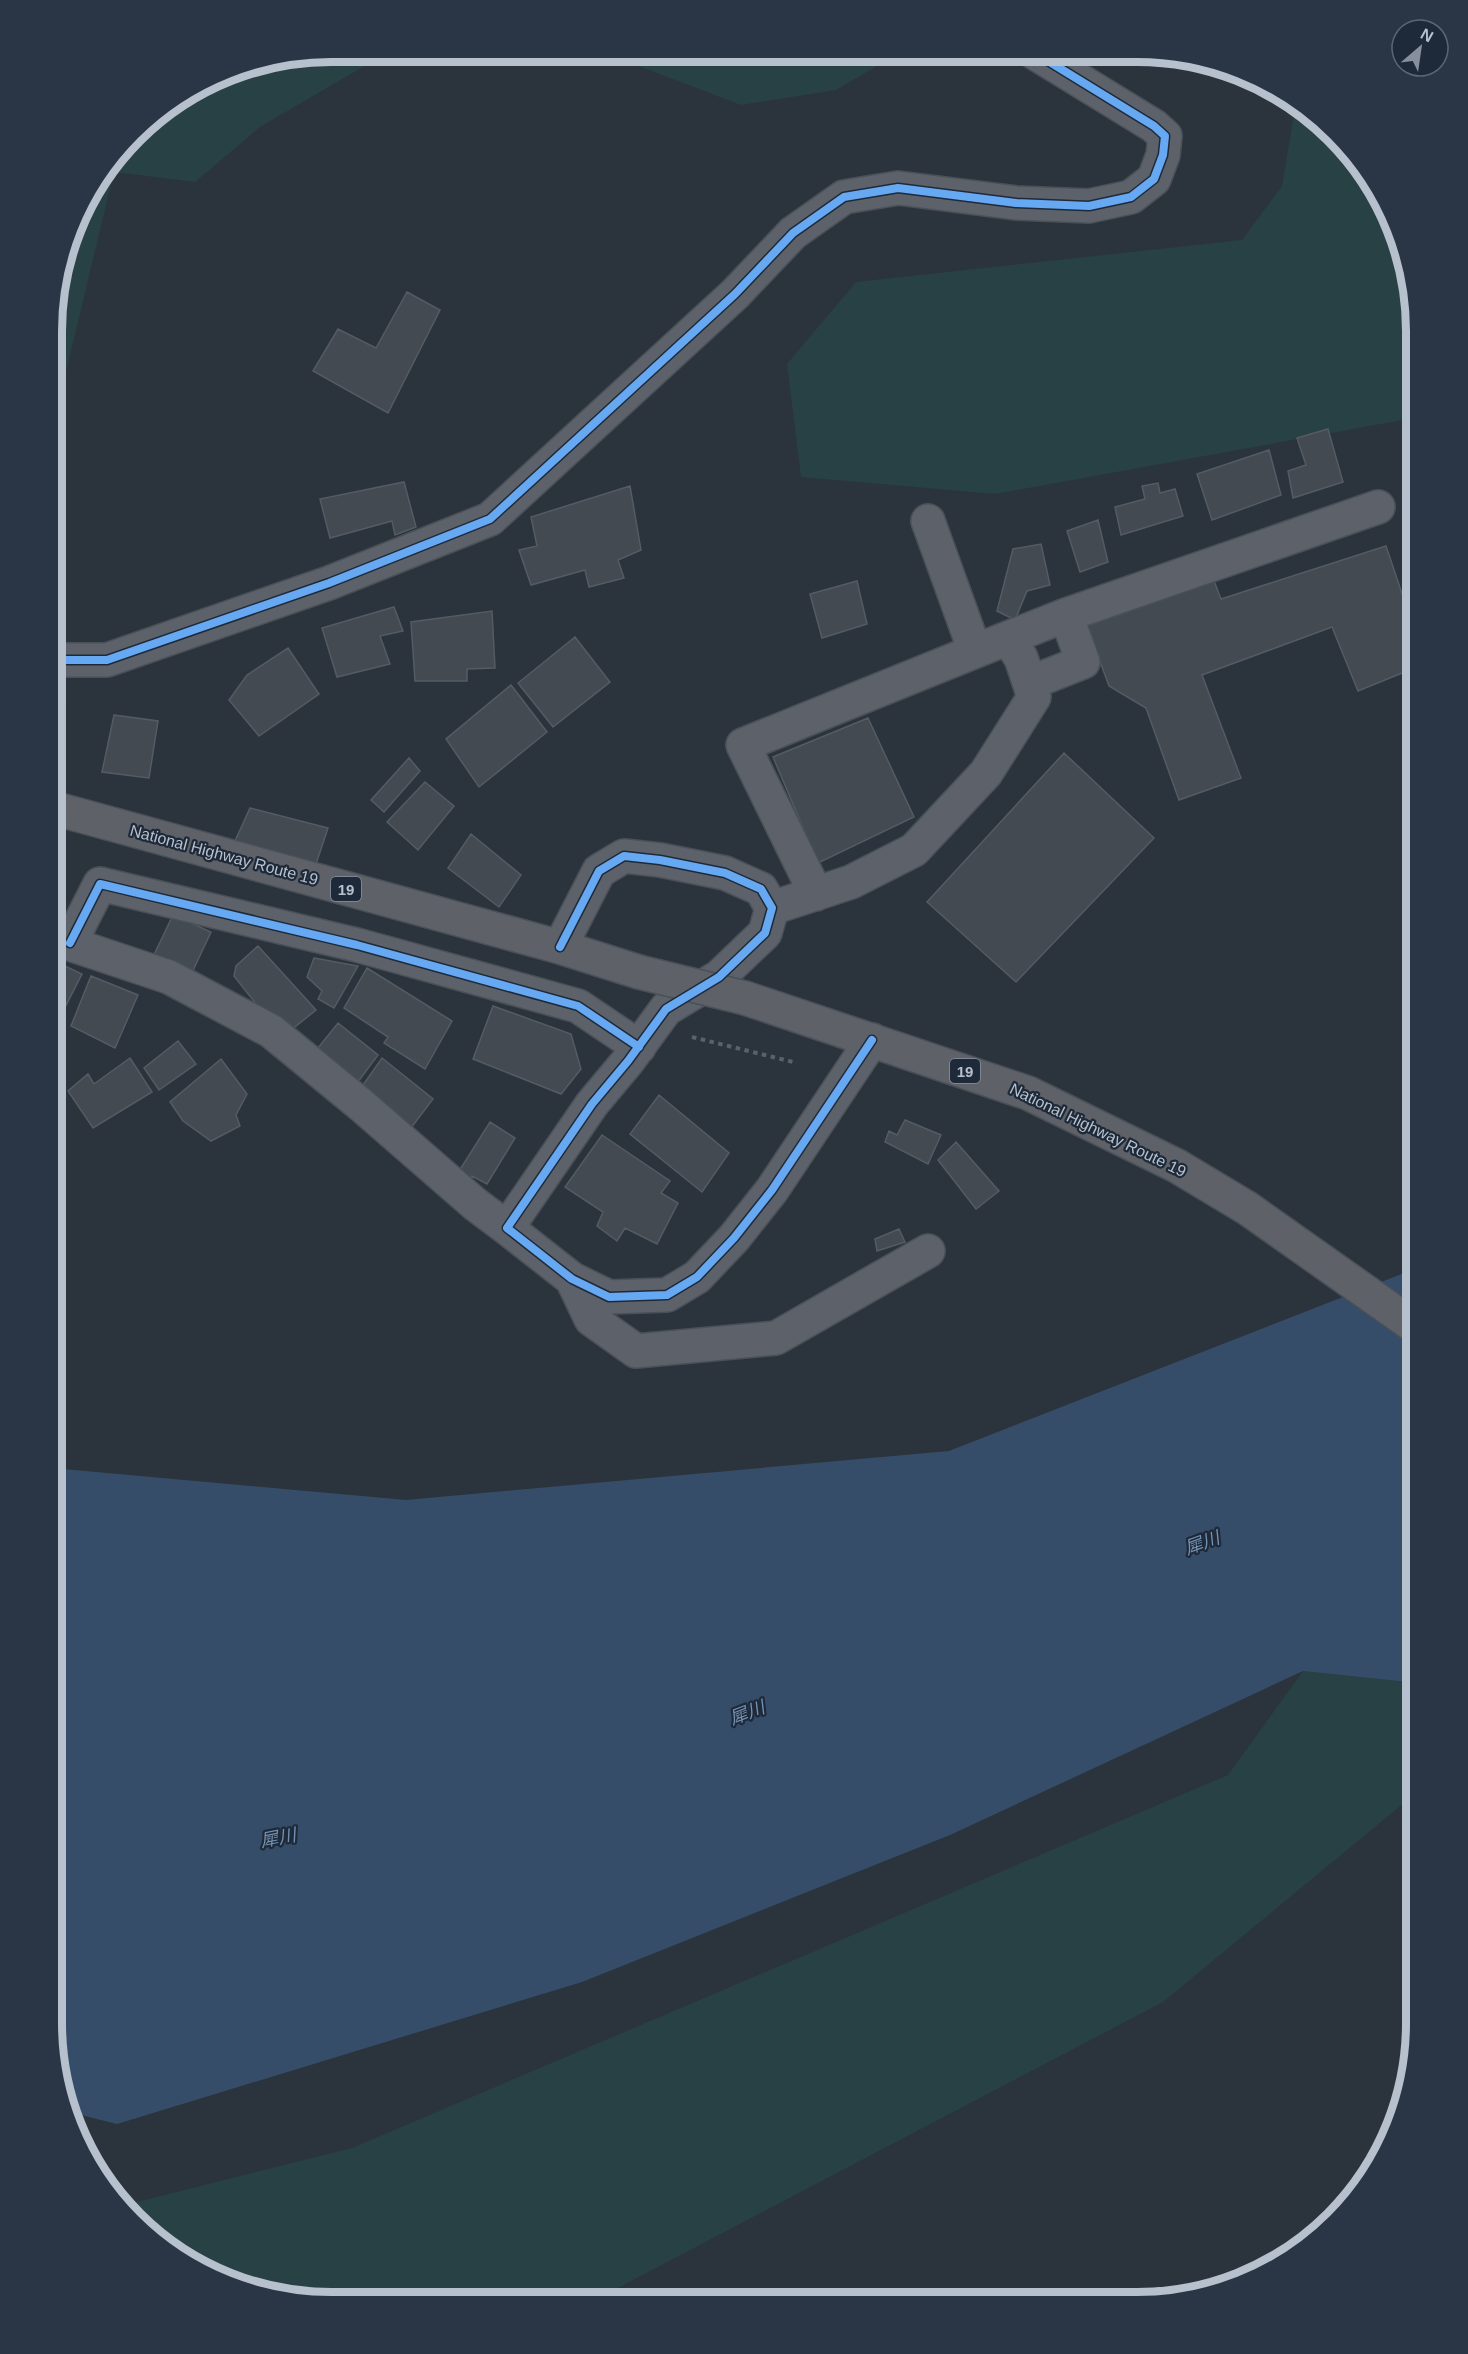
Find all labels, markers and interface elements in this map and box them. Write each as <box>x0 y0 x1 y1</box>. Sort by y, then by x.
north arrow <box>1390 18 1450 78</box>
text: N <box>1418 25 1436 46</box>
street label: National Highway Route 19 <box>128 822 320 888</box>
road number: 19 <box>331 877 361 901</box>
road number: 19 <box>950 1059 980 1083</box>
street label: National Highway Route 19 <box>1007 1080 1189 1180</box>
water label: 犀川 <box>1182 1527 1224 1559</box>
water label: 犀川 <box>727 1696 769 1729</box>
water label: 犀川 <box>258 1824 300 1851</box>

